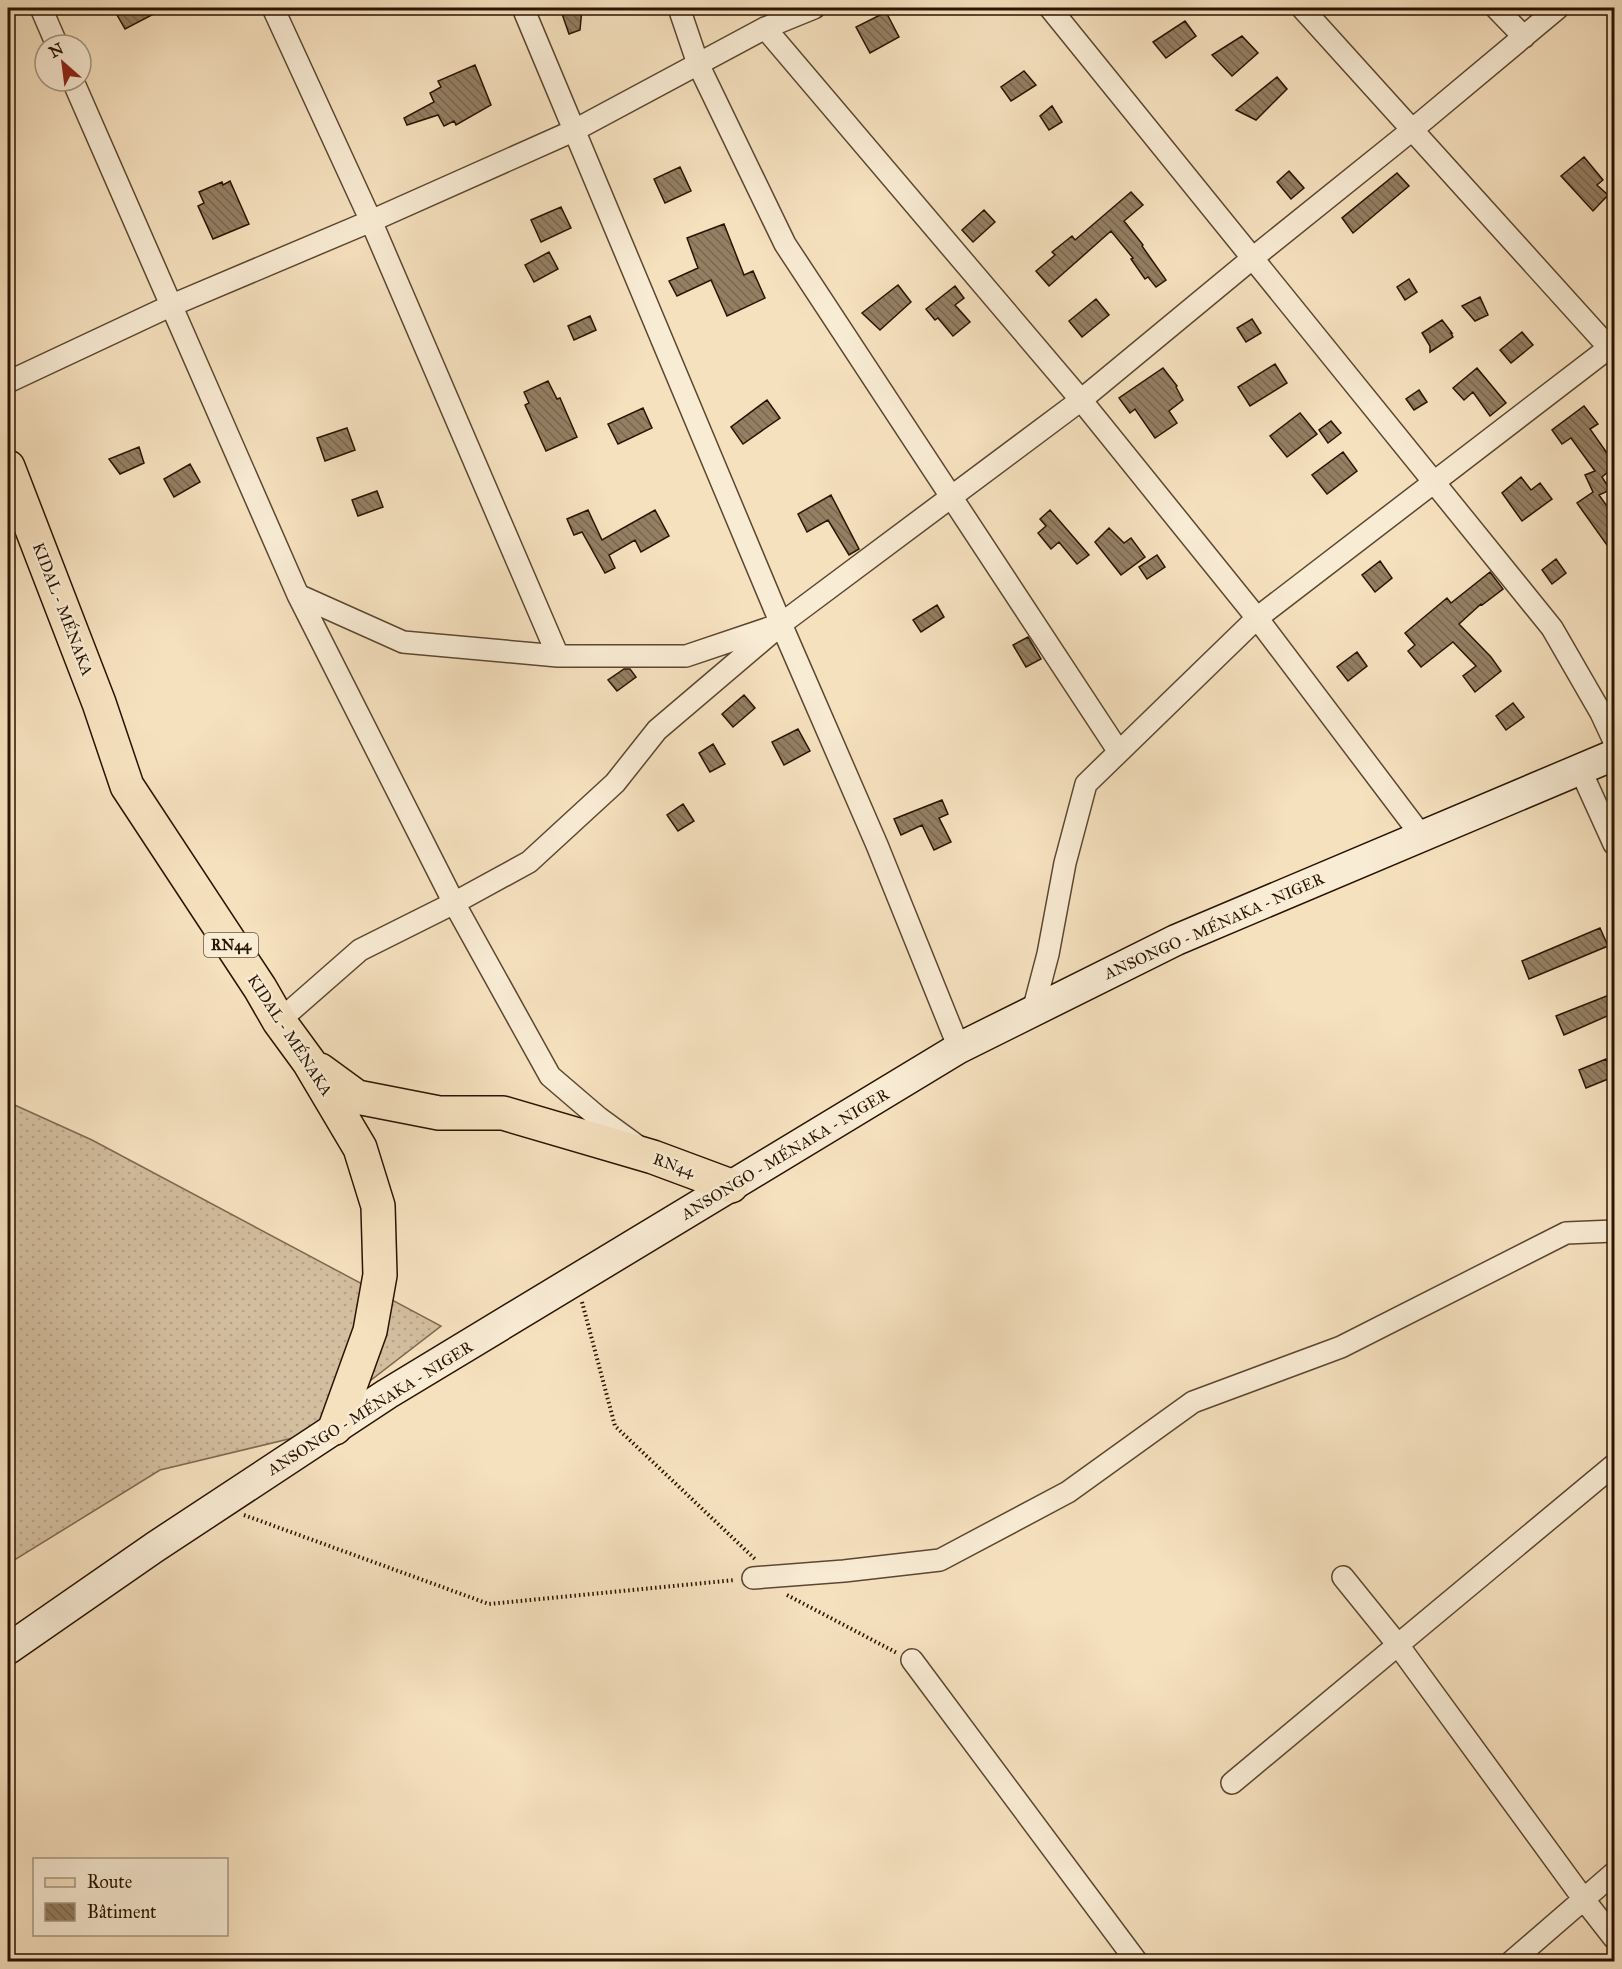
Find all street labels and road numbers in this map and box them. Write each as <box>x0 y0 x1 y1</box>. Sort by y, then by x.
street label: KIDAL - MÉNAKA <box>29 539 99 678</box>
street label: ANSONGO - MÉNAKA - NIGER <box>1099 867 1328 984</box>
road number: RN44 <box>204 933 258 957</box>
street label: KIDAL - MÉNAKA <box>244 970 338 1099</box>
street label: ANSONGO - MÉNAKA - NIGER <box>676 1082 893 1224</box>
street label: RN44 <box>651 1149 698 1181</box>
street label: ANSONGO - MÉNAKA - NIGER <box>262 1335 477 1480</box>

